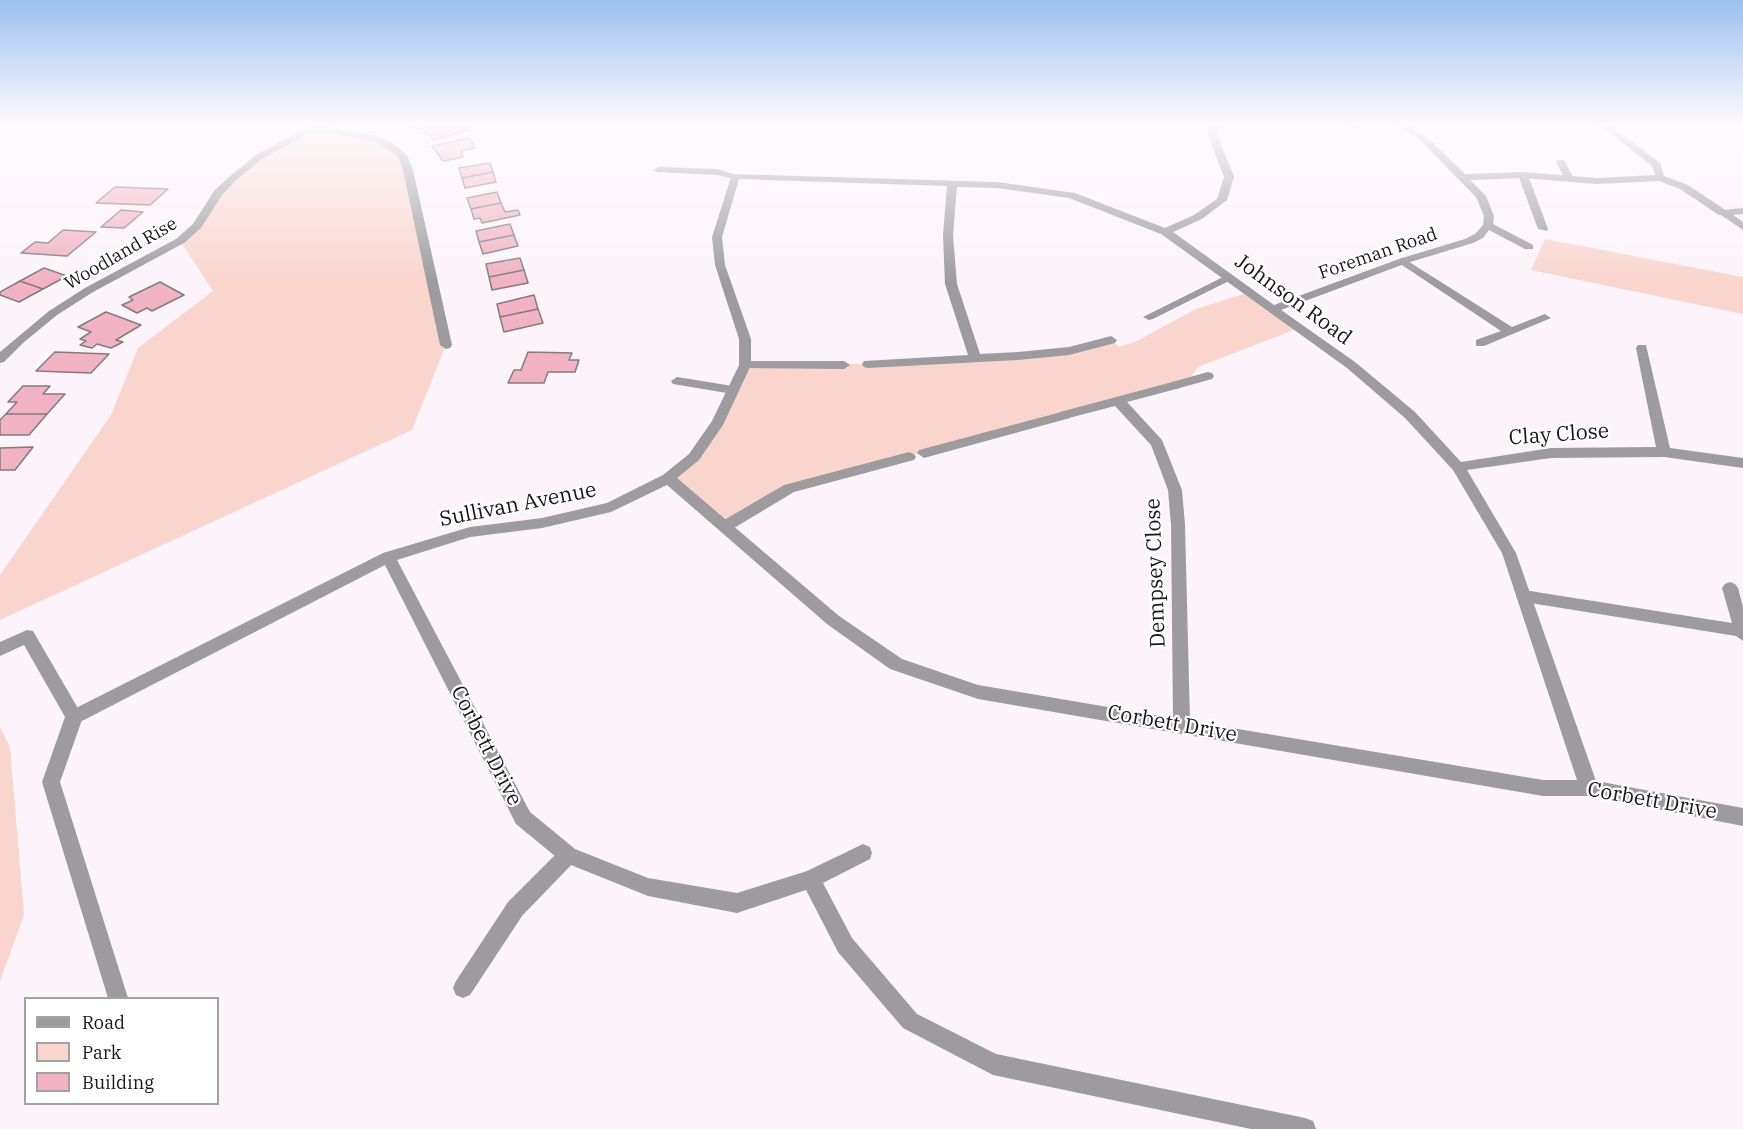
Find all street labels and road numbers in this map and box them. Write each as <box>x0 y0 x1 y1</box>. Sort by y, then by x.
street label: Woodland Rise <box>61 213 181 295</box>
street label: Foreman Road <box>1316 224 1440 284</box>
street label: Johnson Road <box>1230 249 1356 351</box>
street label: Clay Close <box>1508 419 1610 451</box>
street label: Sullivan Avenue <box>438 477 598 533</box>
street label: Dempsey Close <box>1141 498 1171 648</box>
street label: Corbett Drive <box>445 682 527 810</box>
street label: Corbett Drive <box>1105 700 1239 748</box>
street label: Corbett Drive <box>1585 777 1719 825</box>

